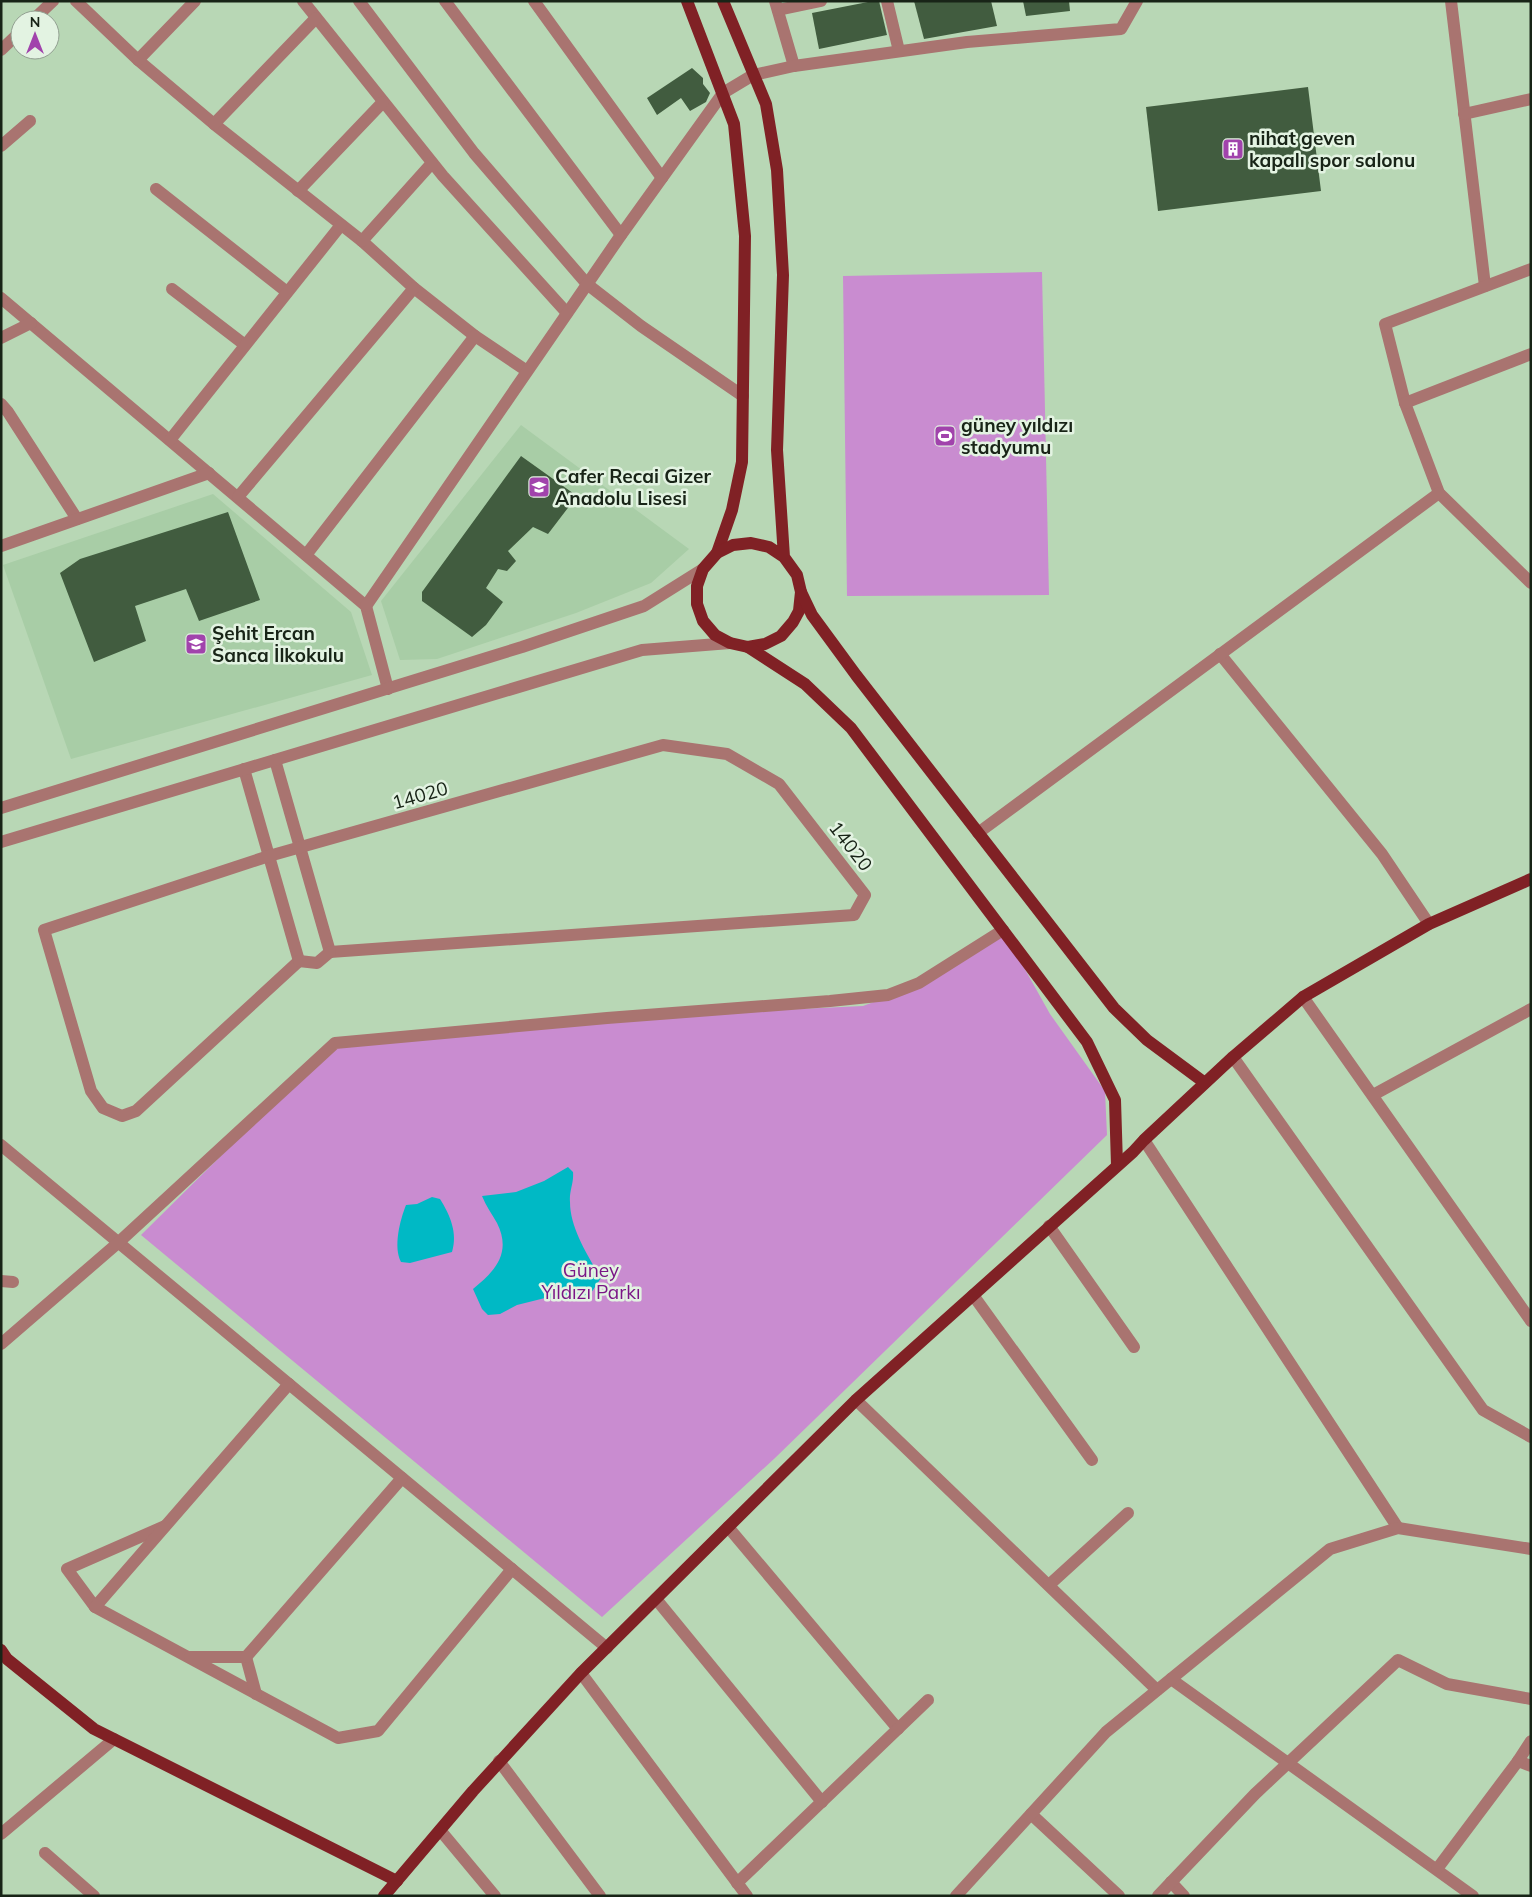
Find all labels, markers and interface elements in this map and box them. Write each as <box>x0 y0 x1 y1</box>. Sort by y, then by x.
north arrow <box>10 10 60 60</box>
text: N <box>30 13 40 31</box>
place label: nihat geven kapalı spor salonu <box>1249 126 1415 172</box>
building icon: nihat geven kapalı spor salonu <box>1221 137 1245 161</box>
place label: güney yıldızı stadyumu <box>961 413 1073 459</box>
sports icon: güney yıldızı stadyumu <box>933 424 957 448</box>
place label: Cafer Recai Gizer Anadolu Lisesi <box>555 464 711 510</box>
school or university icon: Cafer Recai Gizer Anadolu Lisesi <box>527 475 551 499</box>
place label: Şehit Ercan Sanca İlkokulu <box>212 621 344 667</box>
school or university icon: Şehit Ercan Sanca İlkokulu <box>184 632 208 656</box>
street label: 14020 <box>389 776 451 814</box>
street label: 14020 <box>824 816 878 876</box>
park label: Güney Yıldızı Parkı <box>541 1258 640 1304</box>

